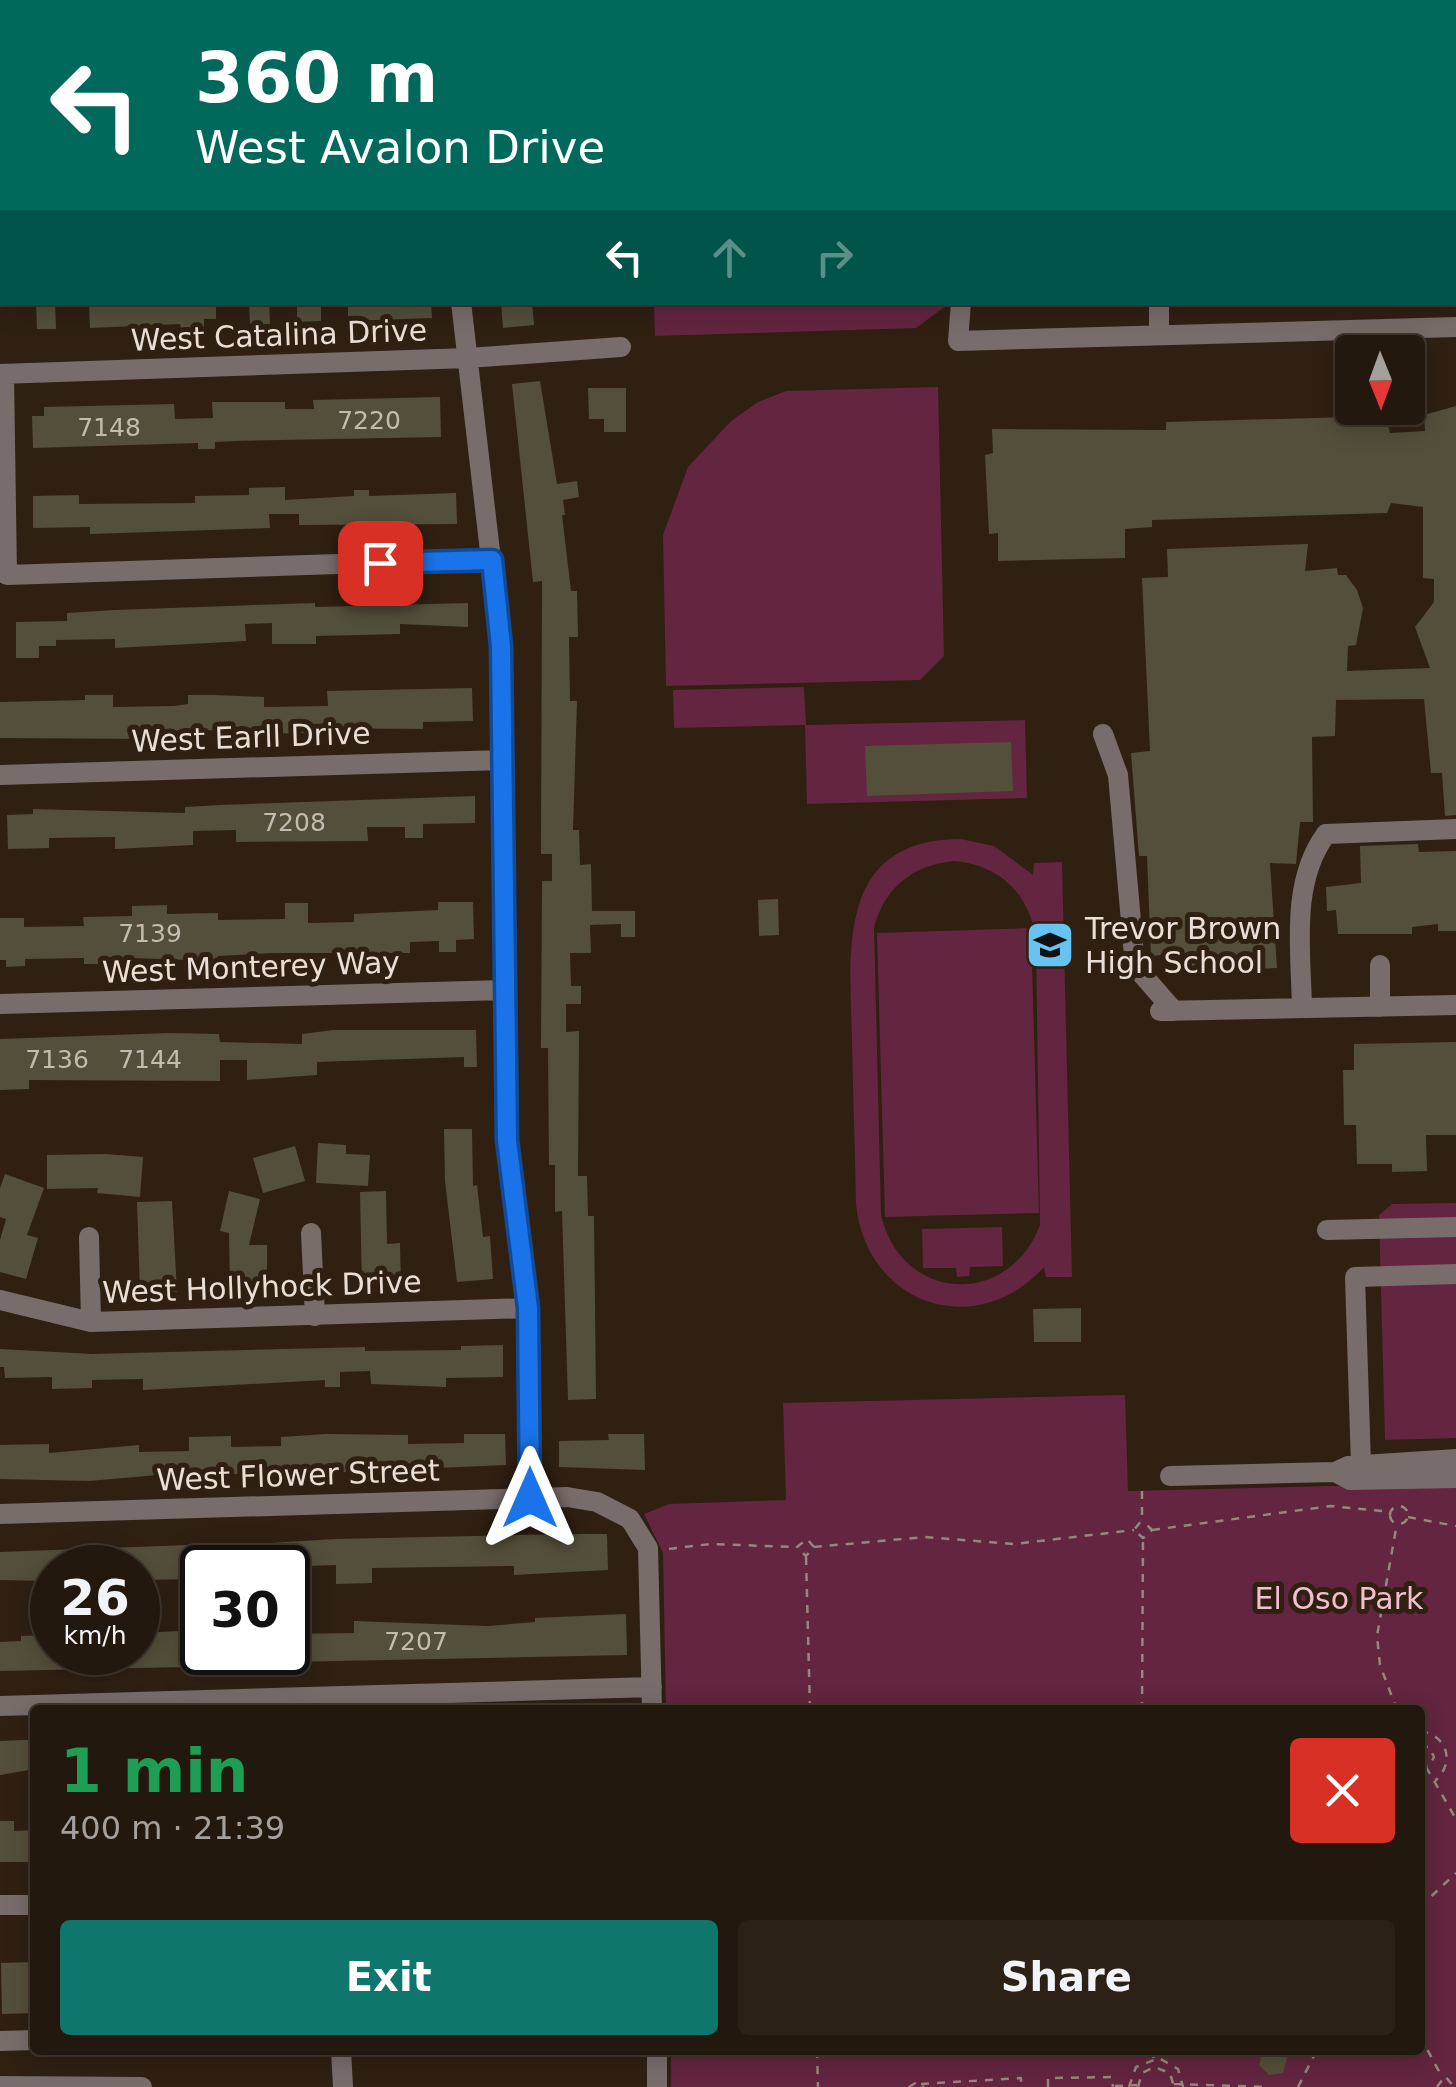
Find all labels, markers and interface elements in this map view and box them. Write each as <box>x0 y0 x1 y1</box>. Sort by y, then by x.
text: 360 m <box>195 37 438 119</box>
icon: left <box>30 40 160 170</box>
text: West Avalon Drive <box>195 121 605 174</box>
icon: left <box>597 230 652 285</box>
icon: ahead <box>702 230 757 285</box>
icon: right <box>807 230 862 285</box>
street label: West Catalina Drive <box>130 312 428 358</box>
north arrow <box>1335 335 1425 425</box>
map controls <box>1335 335 1425 425</box>
house number: 7220 <box>337 406 401 435</box>
house number: 7148 <box>77 413 141 442</box>
pin <box>338 521 423 606</box>
icon: arrive <box>353 536 408 591</box>
street label: West Earll Drive <box>131 715 371 759</box>
house number: 7208 <box>262 808 326 837</box>
place label: Trevor Brown High School <box>1084 911 1281 980</box>
house number: 7139 <box>118 919 182 948</box>
school or university icon: Trevor Brown High School <box>1024 919 1076 971</box>
street label: West Monterey Way <box>101 944 401 990</box>
house number: 7136 <box>25 1045 89 1074</box>
house number: 7144 <box>118 1045 182 1074</box>
street label: West Hollyhock Drive <box>102 1264 422 1310</box>
position arrow <box>478 1446 582 1550</box>
street label: West Flower Street <box>156 1453 440 1497</box>
speed limit sign: 30 <box>180 1545 310 1675</box>
text: 26 <box>60 1569 130 1627</box>
park label: El Oso Park <box>1255 1581 1424 1616</box>
text: km/h <box>63 1621 127 1650</box>
house number: 7207 <box>384 1627 448 1656</box>
text: 1 min <box>60 1736 248 1806</box>
button: close <box>1290 1738 1395 1843</box>
text: 400 m · 21:39 <box>60 1809 285 1847</box>
button: Exit <box>60 1920 718 2035</box>
button: Share <box>738 1920 1395 2035</box>

